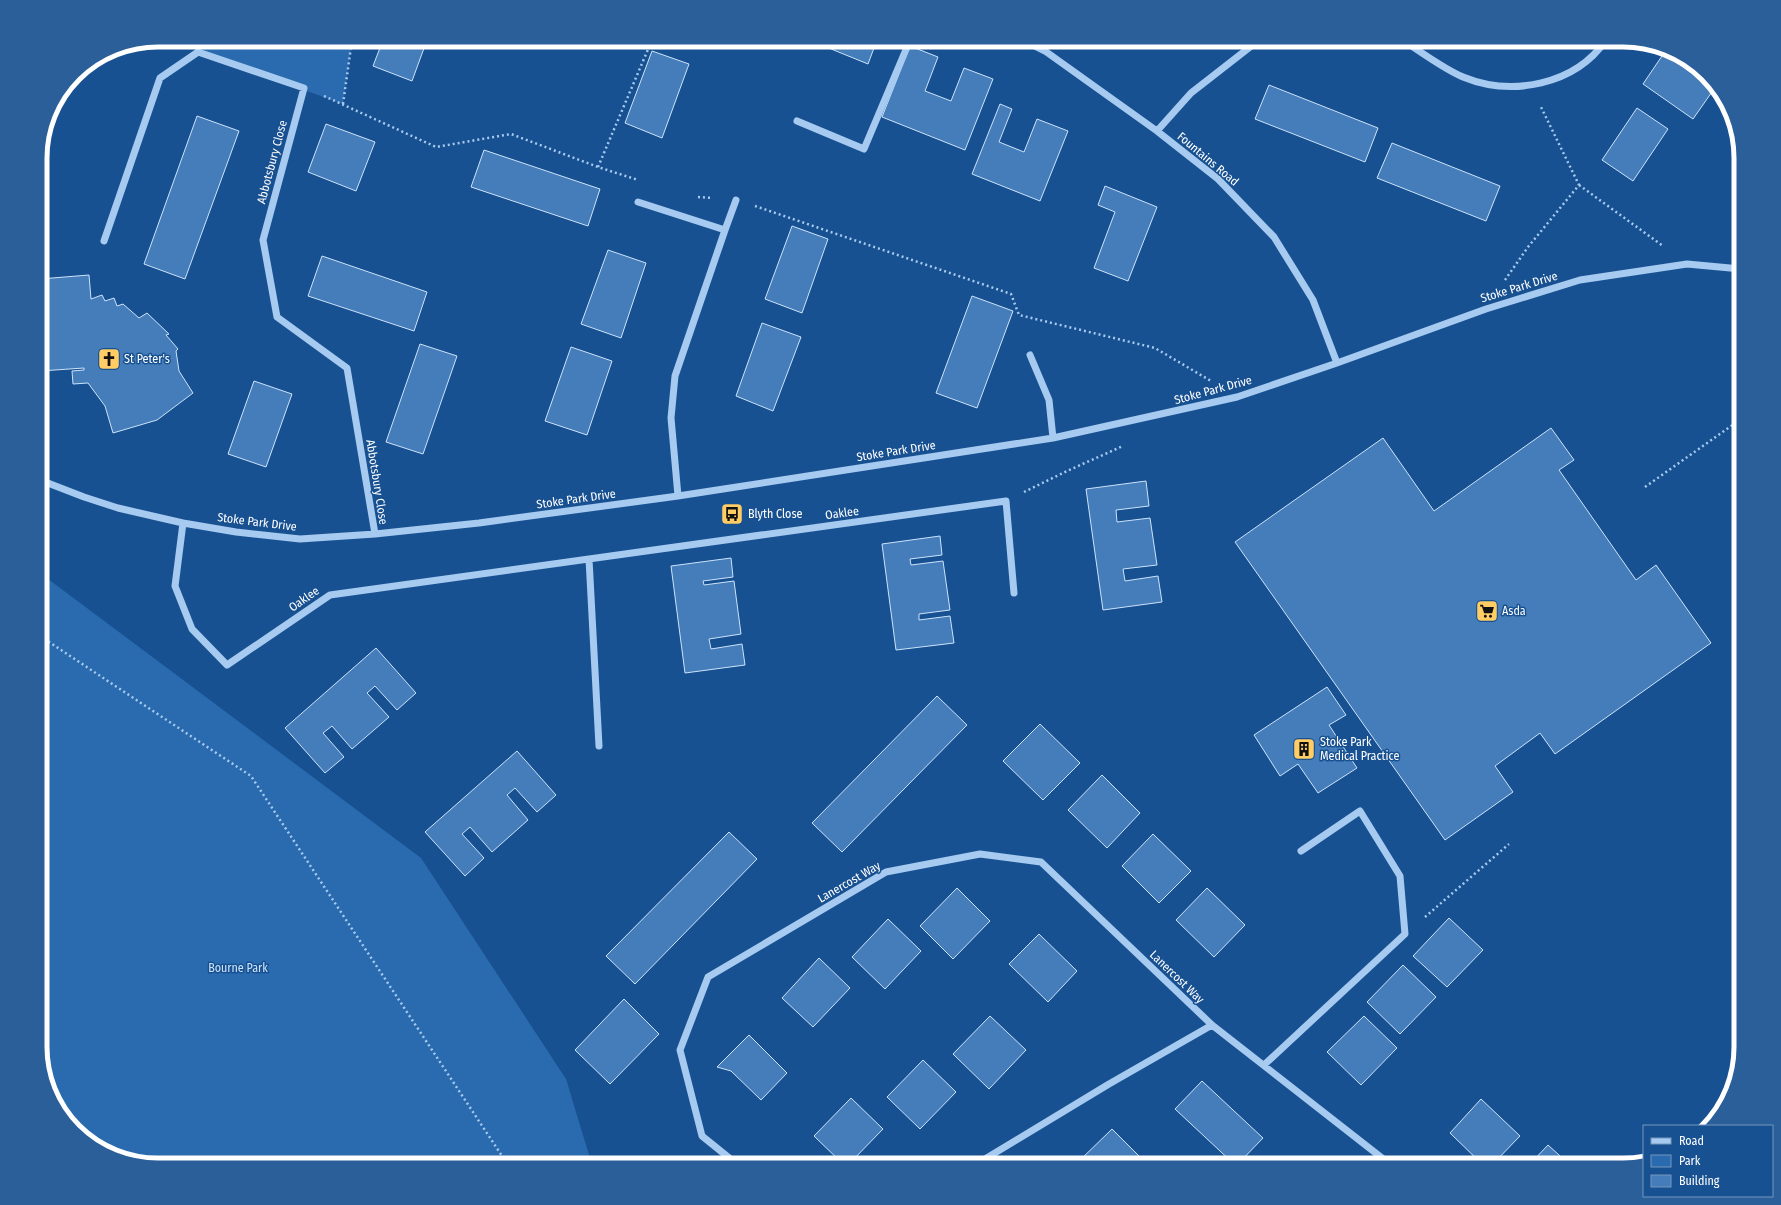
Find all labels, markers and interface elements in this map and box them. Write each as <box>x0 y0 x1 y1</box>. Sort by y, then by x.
street label: Abbotsbury Close <box>254 119 290 205</box>
street label: Fountains Road <box>1175 129 1241 189</box>
street label: Stoke Park Drive <box>1479 269 1559 305</box>
church icon: St Peter's <box>96 346 122 372</box>
place label: St Peter's <box>124 352 170 366</box>
street label: Stoke Park Drive <box>1173 373 1253 407</box>
street label: Abbotsbury Close <box>363 438 391 526</box>
street label: Stoke Park Drive <box>856 438 937 464</box>
street label: Stoke Park Drive <box>536 487 617 511</box>
bus stop icon: Blyth Close <box>719 501 745 527</box>
street label: Oaklee <box>824 504 860 522</box>
place label: Blyth Close <box>748 507 803 521</box>
street label: Stoke Park Drive <box>217 510 298 534</box>
street label: Oaklee <box>286 584 322 614</box>
supermarket icon: Asda <box>1474 598 1500 624</box>
place label: Asda <box>1502 604 1526 618</box>
place label: Stoke Park Medical Practice <box>1320 735 1399 763</box>
building icon: Stoke Park Medical Practice <box>1291 736 1317 762</box>
street label: Lanercost Way <box>815 858 883 906</box>
street label: Lanercost Way <box>1147 948 1207 1007</box>
park label: Bourne Park <box>208 961 268 975</box>
legend <box>1643 1125 1773 1197</box>
text: Road <box>1679 1134 1704 1148</box>
text: Park <box>1679 1154 1701 1168</box>
text: Building <box>1679 1174 1720 1188</box>

